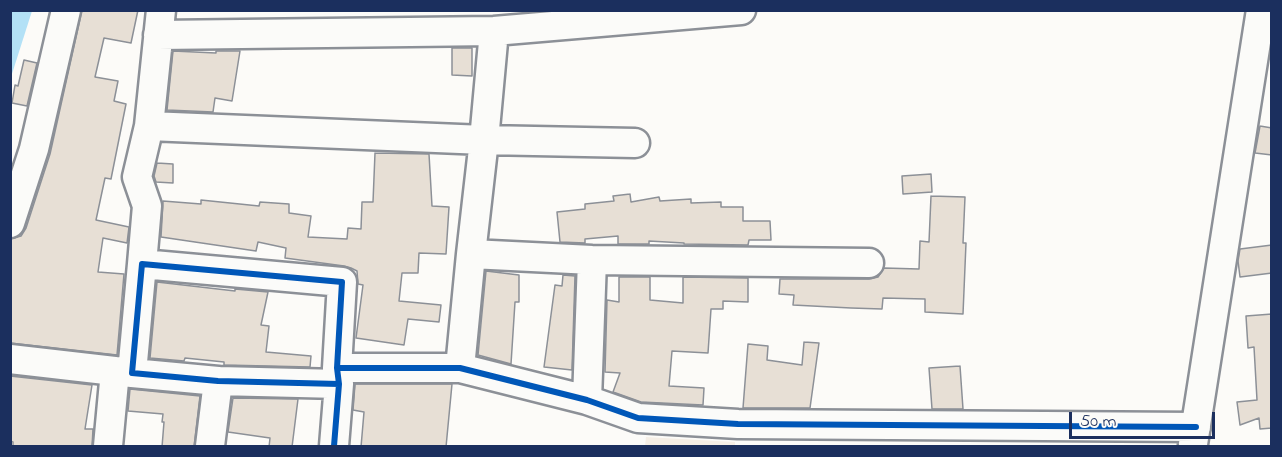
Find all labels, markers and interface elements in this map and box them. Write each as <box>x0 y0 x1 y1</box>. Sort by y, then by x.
scale bar <box>1072 400 1218 438</box>
text: 50 m <box>1080 409 1117 435</box>

